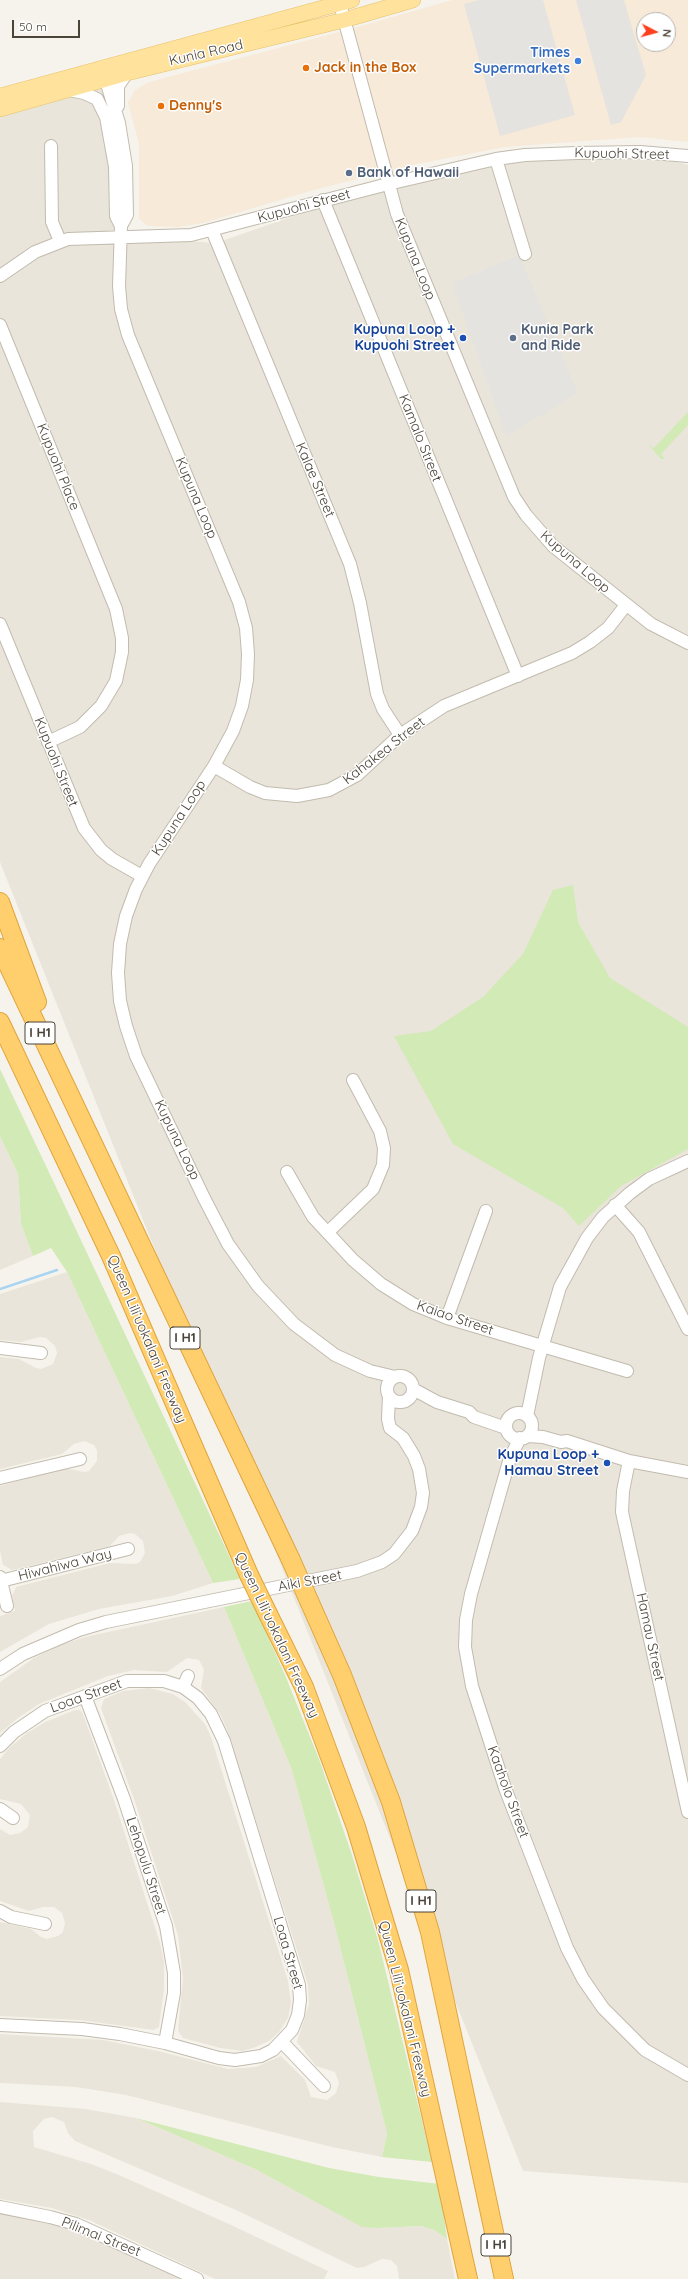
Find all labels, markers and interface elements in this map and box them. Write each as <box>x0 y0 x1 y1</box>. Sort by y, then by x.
scale bar <box>14 12 82 38</box>
north arrow <box>636 12 676 52</box>
text: 50 m <box>19 19 47 34</box>
text: N <box>660 28 674 38</box>
street label: Kunia Road <box>167 36 245 70</box>
place label: Times Supermarkets <box>474 45 570 78</box>
marker: Times Supermarkets <box>573 56 583 66</box>
place label: Jack in the Box <box>314 60 416 76</box>
marker: Jack in the Box <box>301 63 311 73</box>
place label: Denny's <box>169 98 222 114</box>
marker: Denny's <box>156 101 166 111</box>
street label: Kupuohi Street <box>574 145 670 163</box>
place label: Bank of Hawaii <box>357 165 459 181</box>
marker: Bank of Hawaii <box>344 168 354 178</box>
street label: Kupuohi Street <box>256 186 352 226</box>
street label: Kupuna Loop <box>391 216 439 302</box>
place label: Kupuna Loop + Kupuohi Street <box>354 322 455 354</box>
place label: Kunia Park and Ride <box>521 322 594 354</box>
marker: Kupuna Loop + Kupuohi Street <box>458 333 468 343</box>
marker: Kunia Park and Ride <box>508 333 518 343</box>
street label: Kamalo Street <box>395 392 445 484</box>
street label: Kupuohi Place <box>33 421 83 513</box>
street label: Kalae Street <box>292 440 338 520</box>
street label: Kupuna Loop <box>171 455 221 541</box>
street label: Kupuna Loop <box>537 527 613 597</box>
street label: Kahakea Street <box>339 714 429 788</box>
street label: Kupuohi Street <box>30 715 82 809</box>
street label: Kupuna Loop <box>148 777 210 859</box>
road number: I H1 <box>25 1022 55 1044</box>
street label: Kupuna Loop <box>150 1097 204 1183</box>
street label: Queen Liliʻuokalani Freeway <box>104 1253 190 1425</box>
street label: Kaiao Street <box>414 1297 496 1339</box>
road number: I H1 <box>170 1327 200 1349</box>
place label: Kupuna Loop + Hamau Street <box>498 1447 599 1480</box>
marker: Kupuna Loop + Hamau Street <box>602 1458 612 1468</box>
street label: Hiwahiwa Way <box>16 1545 114 1585</box>
street label: Queen Liliʻuokalani Freeway <box>231 1550 323 1720</box>
street label: Aiki Street <box>277 1567 343 1595</box>
street label: Hamau Street <box>632 1591 668 1683</box>
street label: Loaa Street <box>48 1675 124 1717</box>
street label: Kaaholo Street <box>484 1744 532 1840</box>
street label: Lehopulu Street <box>122 1815 170 1917</box>
road number: I H1 <box>406 1890 436 1912</box>
street label: Loaa Street <box>270 1915 306 1991</box>
street label: Queen Liliʻuokalani Freeway <box>375 1919 435 2099</box>
street label: Pilimai Street <box>59 2213 143 2261</box>
road number: I H1 <box>481 2234 511 2256</box>

